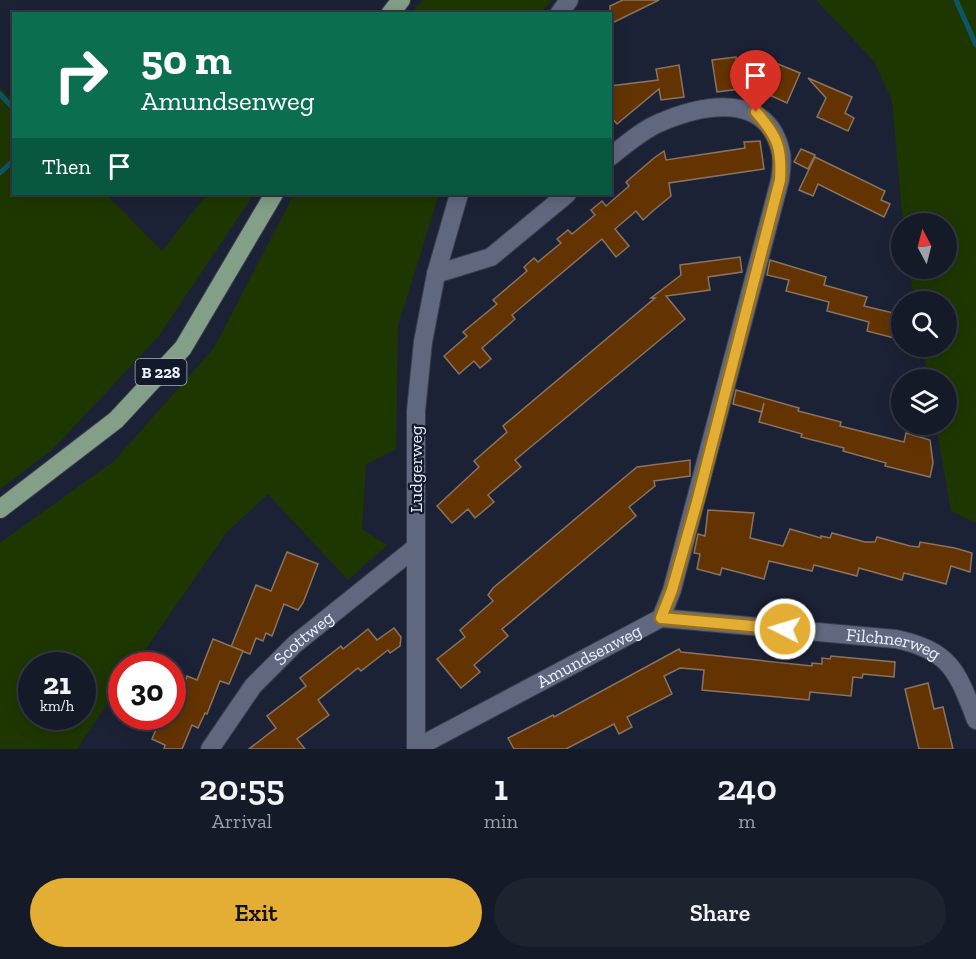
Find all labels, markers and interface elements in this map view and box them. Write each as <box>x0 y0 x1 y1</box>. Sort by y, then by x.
text: 50 m <box>141 34 232 85</box>
icon: right <box>42 36 120 114</box>
pin <box>730 50 781 112</box>
icon: arrive <box>739 59 772 92</box>
text: Amundsenweg <box>141 85 315 117</box>
icon: arrive <box>103 150 136 183</box>
text: Then <box>42 153 91 180</box>
north arrow <box>891 213 957 279</box>
map controls <box>891 213 957 435</box>
button: search <box>891 291 957 357</box>
road number: B 228 <box>136 359 186 385</box>
button: layers <box>891 369 957 435</box>
street label: Ludgerweg <box>405 425 427 513</box>
position arrow <box>753 597 817 661</box>
street label: Scottweg <box>269 606 338 670</box>
street label: Amundsenweg <box>533 619 646 693</box>
street label: Filchnerweg <box>845 624 945 665</box>
speed limit sign: 30 <box>108 652 186 730</box>
text: 21 <box>43 666 71 702</box>
text: km/h <box>40 697 74 715</box>
text: 20:55 <box>199 766 285 809</box>
text: 1 <box>494 766 508 809</box>
text: 240 <box>717 766 777 809</box>
text: Arrival <box>212 809 272 833</box>
text: min <box>484 809 518 833</box>
text: m <box>738 809 756 833</box>
button: Exit <box>30 878 482 947</box>
button: Share <box>494 878 946 947</box>

